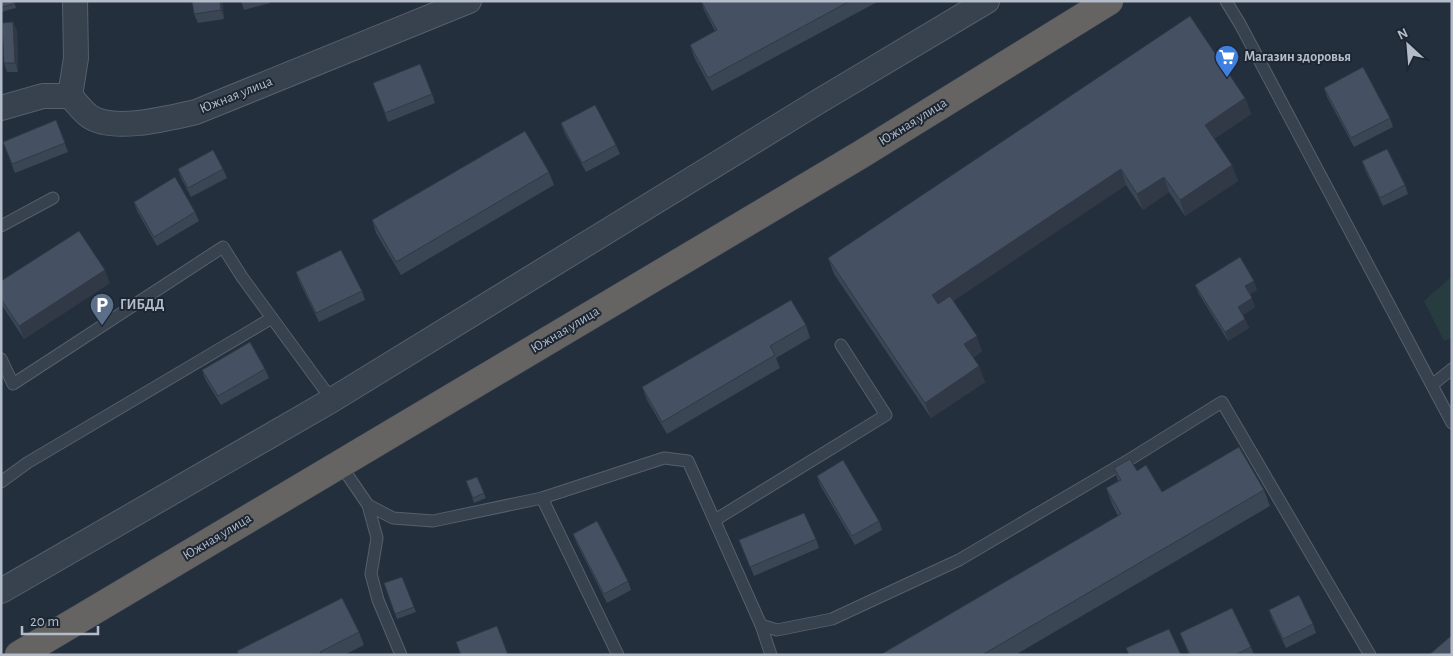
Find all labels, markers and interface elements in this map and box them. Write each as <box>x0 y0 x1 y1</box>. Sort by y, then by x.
north arrow <box>1383 20 1433 70</box>
text: N <box>1395 26 1410 43</box>
supermarket icon: Магазин здоровья <box>1214 44 1240 78</box>
place label: Магазин здоровья <box>1244 50 1351 64</box>
street label: Южная улица <box>198 74 275 116</box>
street label: Южная улица <box>877 95 950 148</box>
parking icon: ГИБДД <box>89 292 115 326</box>
place label: ГИБДД <box>120 298 165 312</box>
street label: Южная улица <box>528 304 602 356</box>
street label: Южная улица <box>180 511 254 563</box>
scale bar <box>22 604 99 636</box>
text: 20 m <box>30 614 59 629</box>

